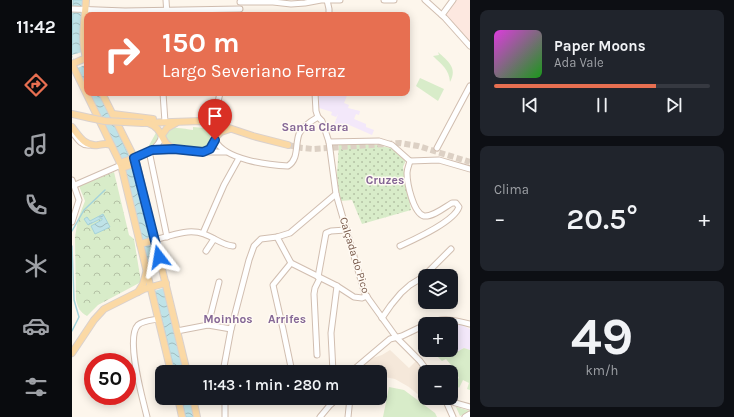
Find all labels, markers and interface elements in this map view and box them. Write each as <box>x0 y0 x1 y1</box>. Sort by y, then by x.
text: 11:42 <box>16 16 56 38</box>
text: 150 m <box>162 26 240 59</box>
icon: right <box>96 28 148 80</box>
text: Paper Moons <box>554 37 646 55</box>
text: Ada Vale <box>554 55 604 70</box>
text: Largo Severiano Ferraz <box>162 60 346 82</box>
icon: directions <box>22 71 50 99</box>
icon: previous <box>519 94 541 116</box>
icon: pause <box>591 94 613 116</box>
icon: next <box>663 94 685 116</box>
pin <box>198 99 232 140</box>
icon: arrive <box>204 105 226 127</box>
district label: Santa Clara <box>282 120 348 134</box>
icon: music <box>22 131 50 159</box>
district label: Cruzes <box>366 173 404 187</box>
text: Clima <box>494 182 529 197</box>
icon: phone <box>22 191 50 219</box>
text: 20.5° <box>566 201 638 237</box>
text: − <box>494 206 506 232</box>
text: + <box>698 206 710 232</box>
street label: Calçada do Pico <box>337 215 372 295</box>
position arrow <box>138 236 180 278</box>
icon: climate <box>22 252 50 280</box>
map controls <box>418 269 458 405</box>
button: layers <box>418 269 458 309</box>
text: 49 <box>571 306 633 367</box>
icon: car <box>22 312 50 340</box>
district label: Moinhos <box>203 312 253 326</box>
district label: Arrifes <box>268 312 306 326</box>
button: + <box>418 317 458 357</box>
speed limit sign: 50 <box>84 353 136 405</box>
text: km/h <box>586 363 618 378</box>
button: − <box>418 365 458 405</box>
icon: filters <box>22 373 50 401</box>
text: 11:43 · 1 min · 280 m <box>203 376 339 394</box>

